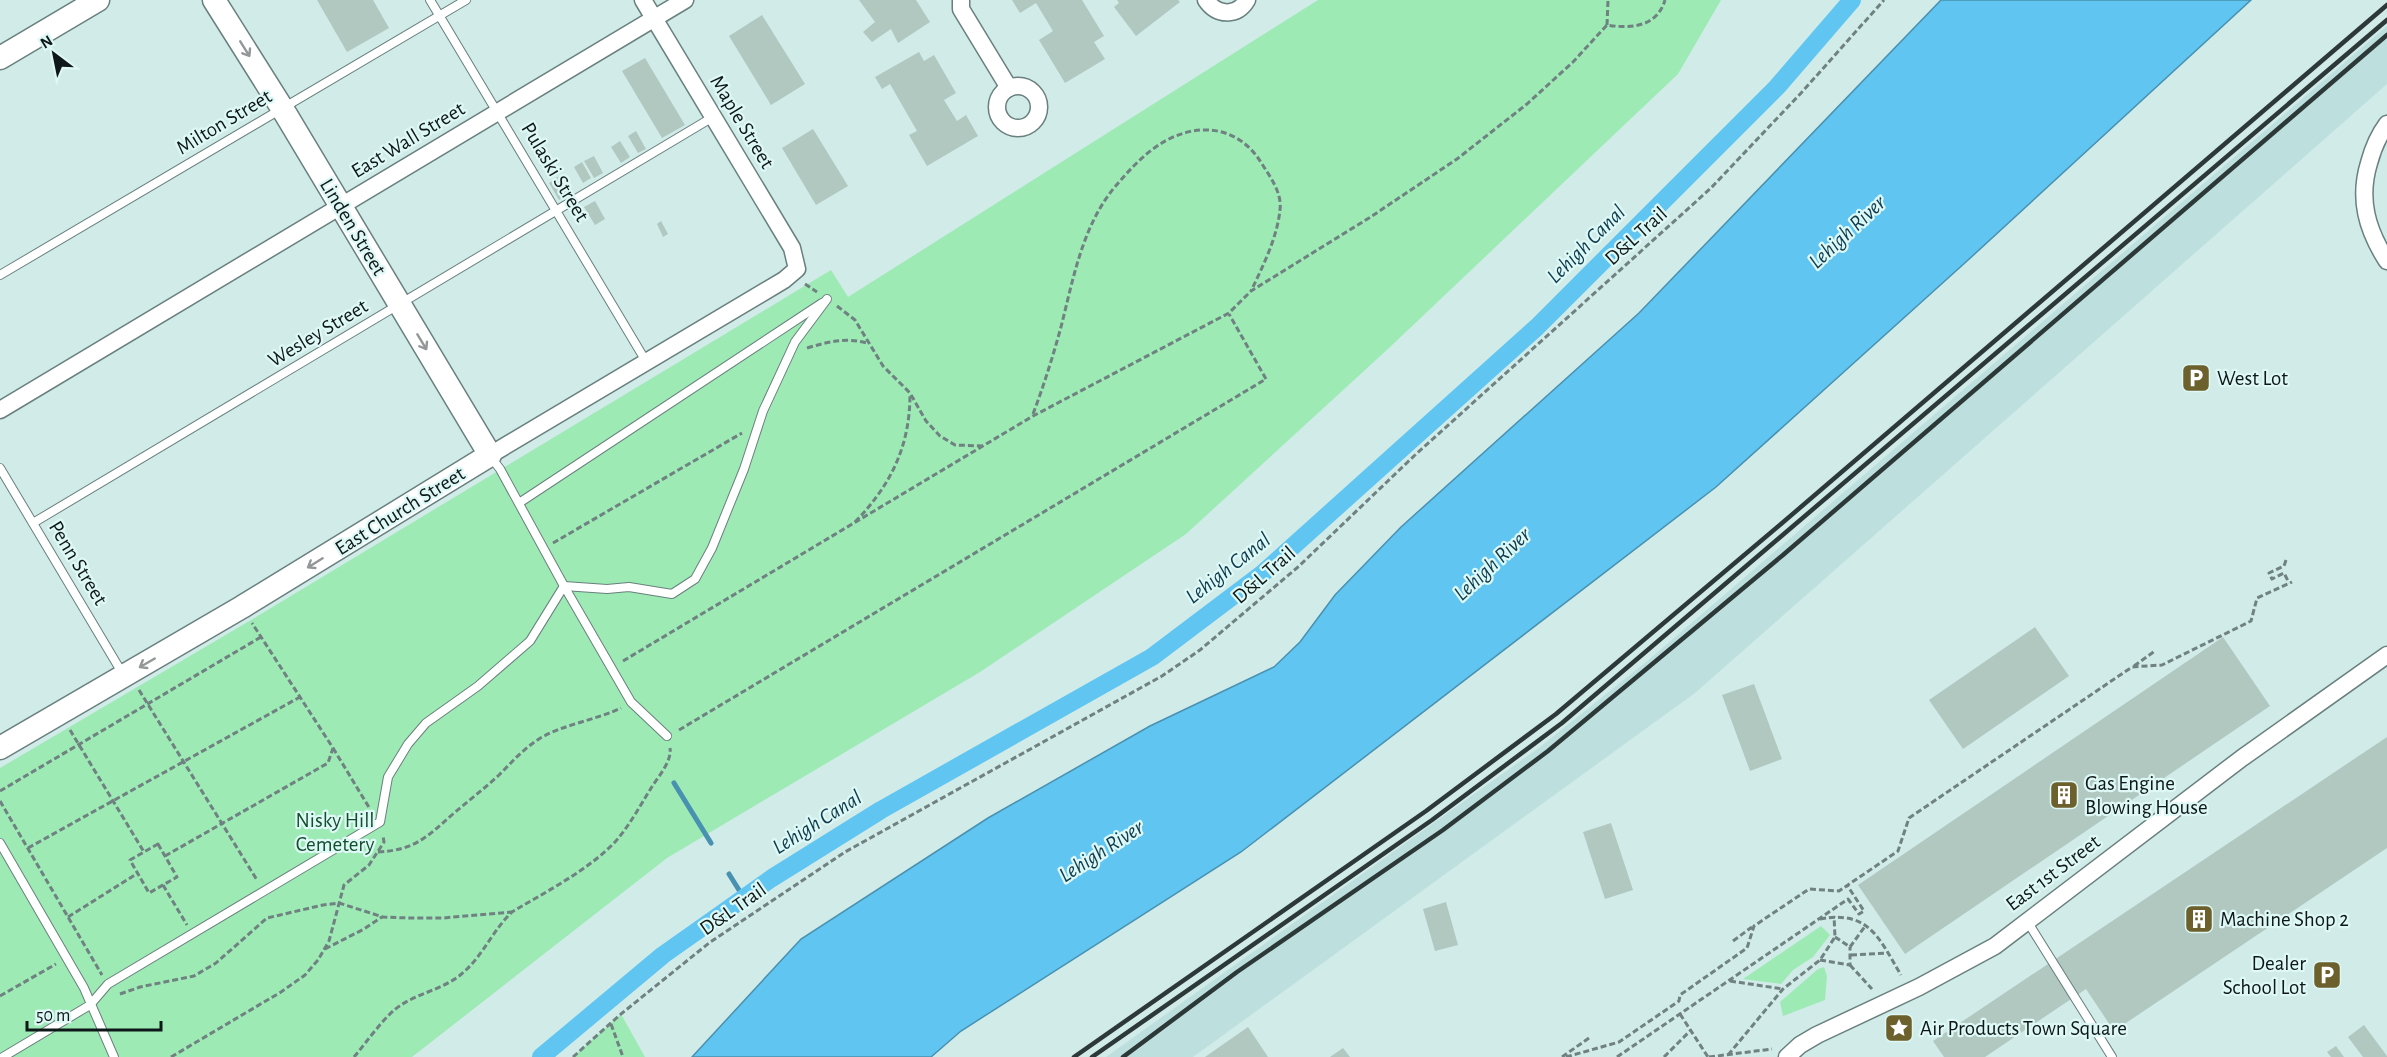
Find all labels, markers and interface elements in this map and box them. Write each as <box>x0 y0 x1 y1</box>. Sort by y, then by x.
north arrow <box>24 24 84 84</box>
text: N <box>38 32 56 52</box>
one-way arrow <box>239 41 251 57</box>
street label: Maple Street <box>706 72 778 172</box>
street label: Milton Street <box>173 85 276 159</box>
street label: East Wall Street <box>348 98 468 182</box>
street label: Pulaski Street <box>517 119 593 225</box>
street label: Linden Street <box>316 175 390 279</box>
water label: Lehigh River <box>1805 191 1890 273</box>
water label: Lehigh Canal <box>1543 201 1629 287</box>
street label: D&L Trail <box>1601 203 1671 269</box>
street label: Wesley Street <box>265 295 372 371</box>
one-way arrow <box>417 333 429 350</box>
parking icon: West Lot <box>2180 362 2212 394</box>
place label: West Lot <box>2217 368 2288 389</box>
street label: East Church Street <box>332 463 469 559</box>
street label: Penn Street <box>45 517 111 609</box>
water label: Lehigh River <box>1450 523 1535 605</box>
water label: Lehigh Canal <box>1182 528 1274 608</box>
street label: D&L Trail <box>1228 542 1300 608</box>
one-way arrow <box>307 557 324 569</box>
one-way arrow <box>139 657 156 669</box>
place label: Gas Engine Blowing House <box>2085 773 2208 818</box>
building icon: Gas Engine Blowing House <box>2048 779 2080 811</box>
water label: Lehigh Canal <box>768 786 866 858</box>
park label: Nisky Hill Cemetery <box>295 810 375 855</box>
water label: Lehigh River <box>1055 815 1148 886</box>
street label: East 1st Street <box>2002 831 2104 915</box>
street label: D&L Trail <box>696 879 770 939</box>
building icon: Machine Shop 2 <box>2183 903 2215 935</box>
place label: Machine Shop 2 <box>2220 909 2349 930</box>
place label: Dealer School Lot <box>2223 953 2306 998</box>
parking icon: Dealer School Lot <box>2311 959 2343 991</box>
scale bar <box>27 994 160 1032</box>
text: 50 m <box>36 1007 70 1025</box>
place icon: Air Products Town Square <box>1883 1012 1915 1044</box>
place label: Air Products Town Square <box>1920 1018 2127 1039</box>

